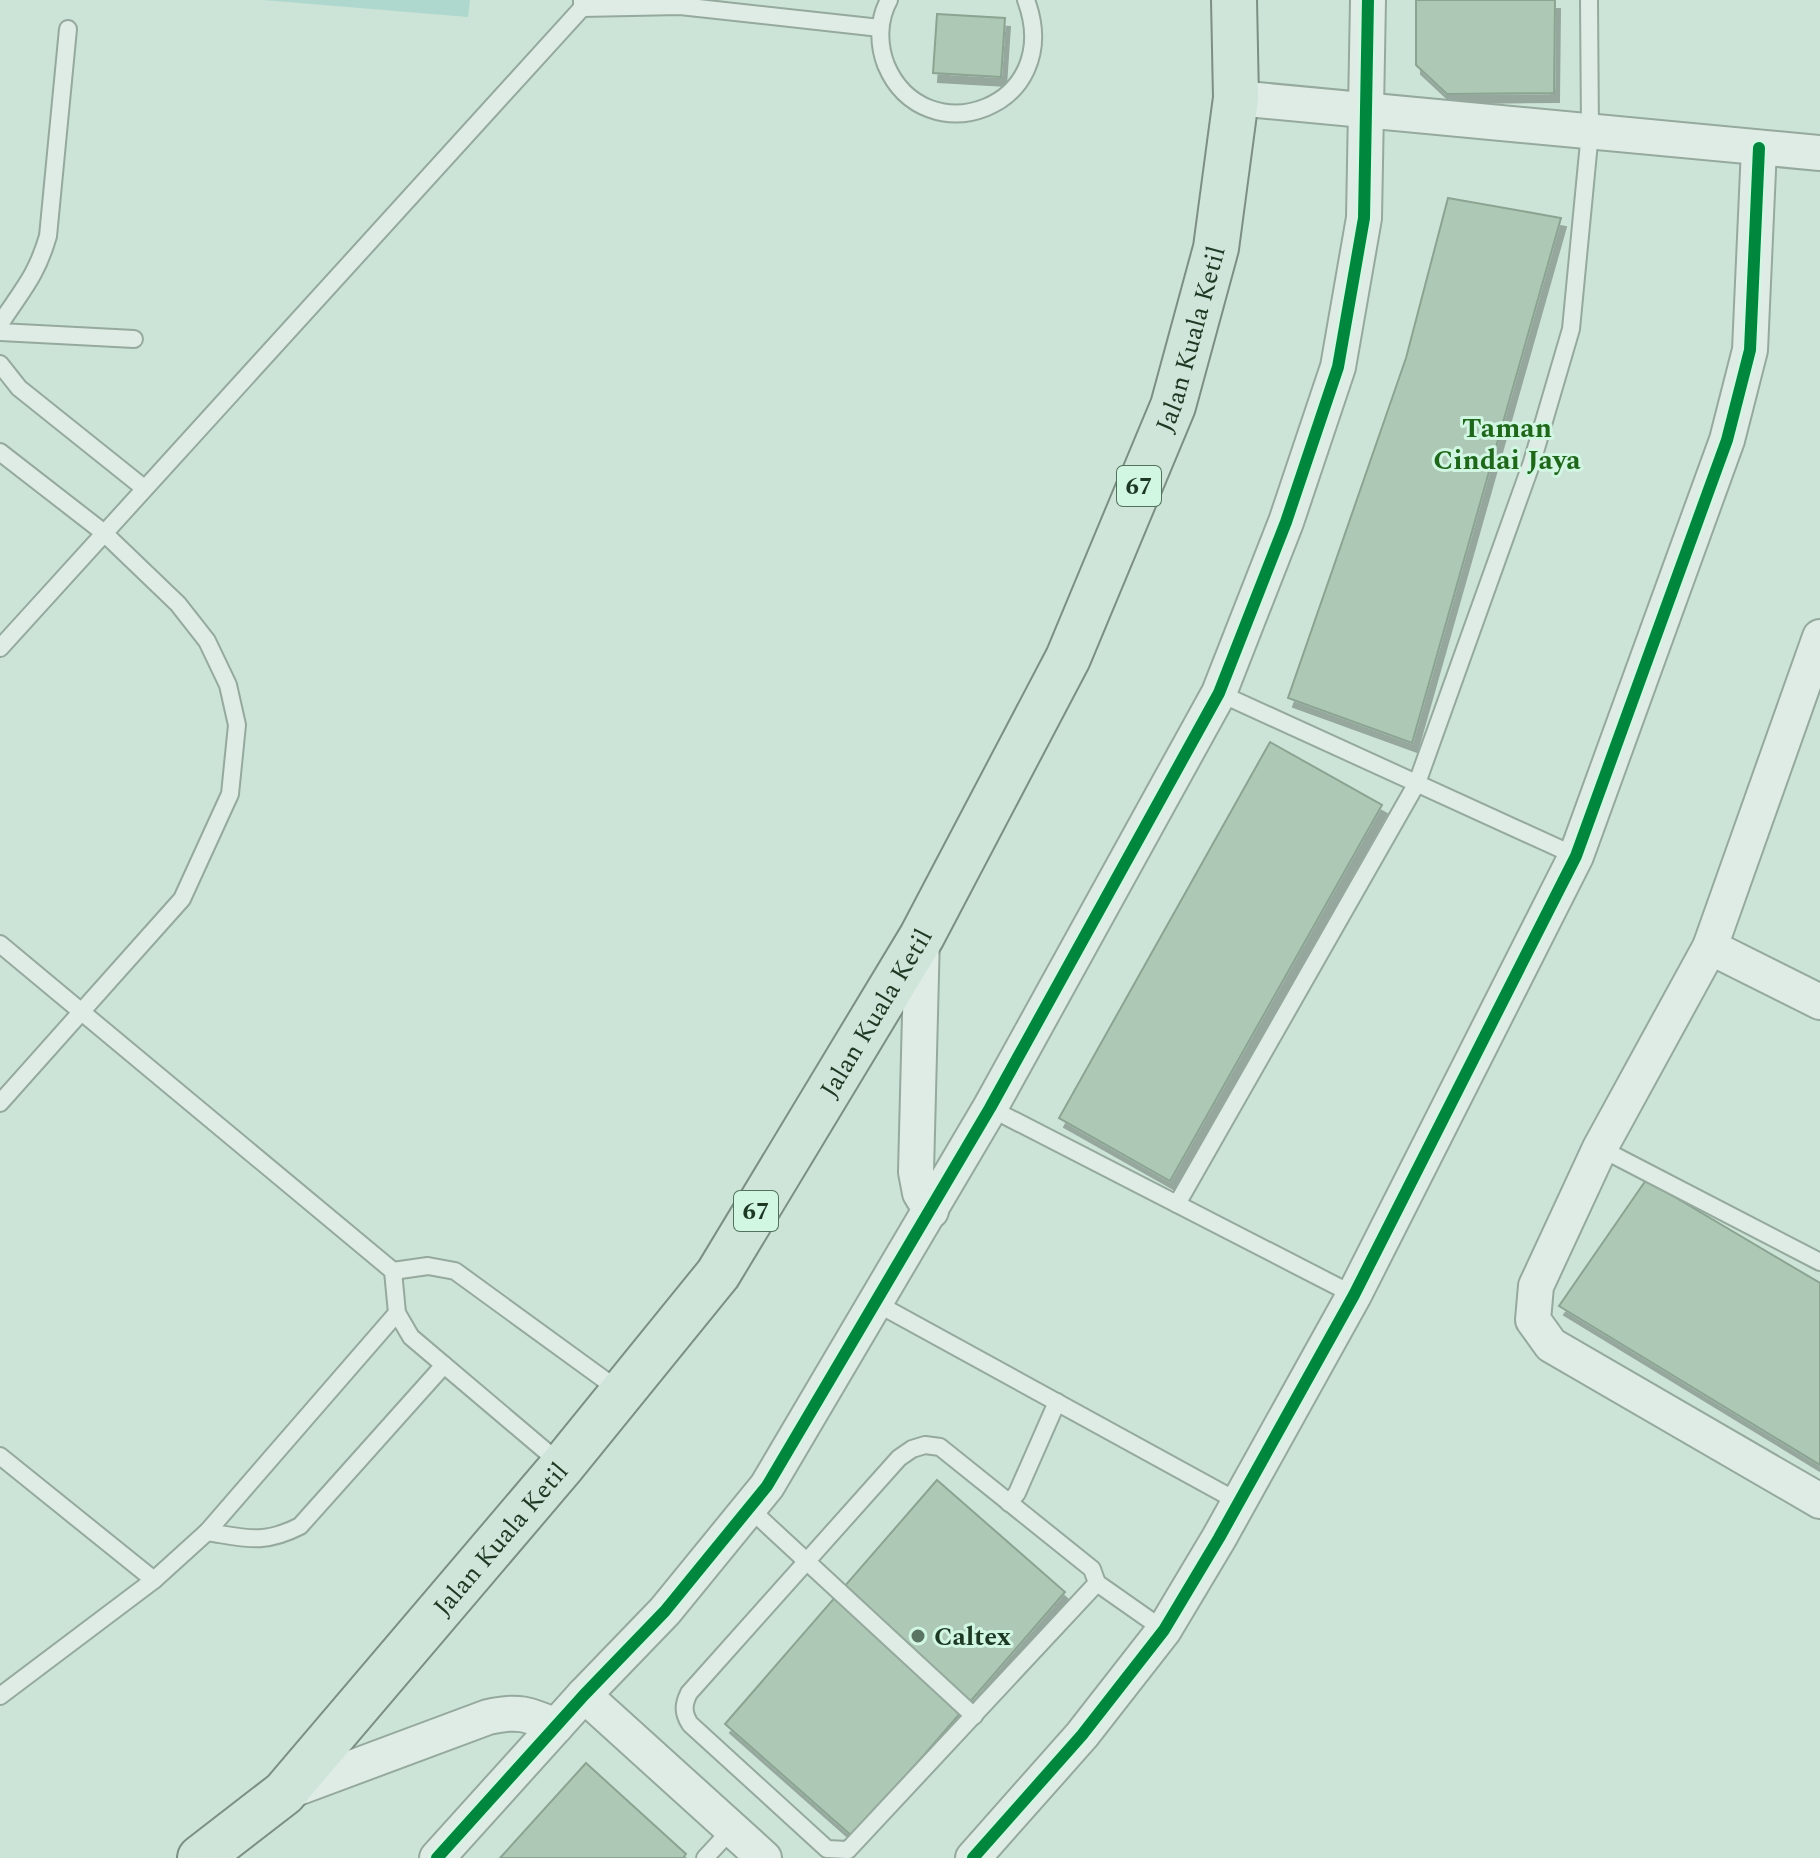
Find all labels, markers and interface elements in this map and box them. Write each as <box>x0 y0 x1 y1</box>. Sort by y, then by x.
street label: Jalan Kuala Ketil <box>1145 242 1237 439</box>
district label: Taman Cindai Jaya <box>1433 407 1581 482</box>
road number: 67 <box>1117 466 1161 506</box>
street label: Jalan Kuala Ketil <box>810 922 944 1106</box>
road number: 67 <box>734 1191 778 1231</box>
street label: Jalan Kuala Ketil <box>424 1453 578 1625</box>
place label: Caltex <box>934 1617 1011 1657</box>
marker: Caltex <box>909 1627 927 1645</box>

